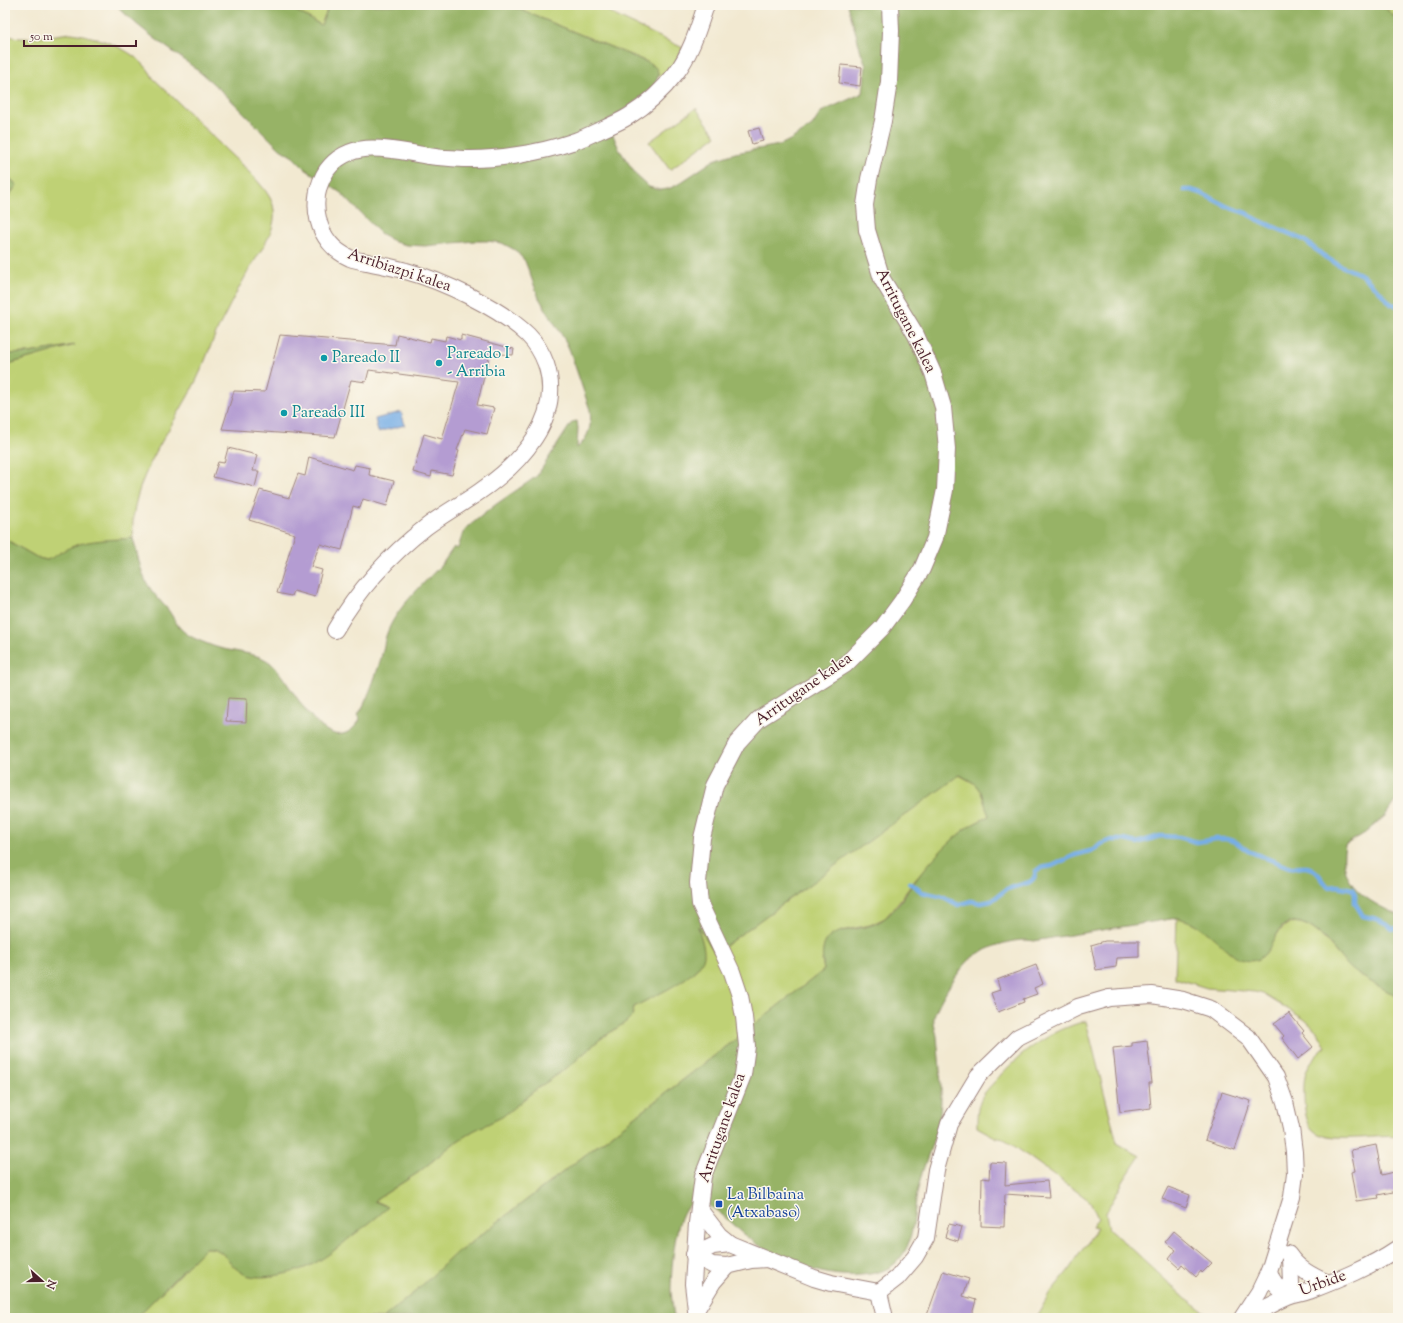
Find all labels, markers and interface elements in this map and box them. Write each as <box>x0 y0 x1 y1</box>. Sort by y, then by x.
scale bar <box>24 22 136 48</box>
text: 50 m <box>29 28 53 46</box>
street label: Arribiazpi kalea <box>344 243 454 299</box>
street label: Arritugane kalea <box>869 265 941 378</box>
place label: Pareado I - Arribia <box>447 343 510 384</box>
place label: Pareado II <box>332 347 400 370</box>
marker: Pareado II <box>319 353 329 363</box>
marker: Pareado I - Arribia <box>434 358 444 368</box>
place label: Pareado III <box>292 402 365 425</box>
marker: Pareado III <box>279 408 289 418</box>
street label: Arritugane kalea <box>751 647 858 732</box>
street label: Arritugane kalea <box>694 1070 753 1186</box>
place label: La Bilbaina (Atxabaso) <box>727 1184 805 1225</box>
marker: La Bilbaina (Atxabaso) <box>714 1199 724 1209</box>
north arrow <box>22 1261 62 1301</box>
street label: Urbide <box>1296 1265 1350 1303</box>
text: N <box>41 1276 60 1291</box>

